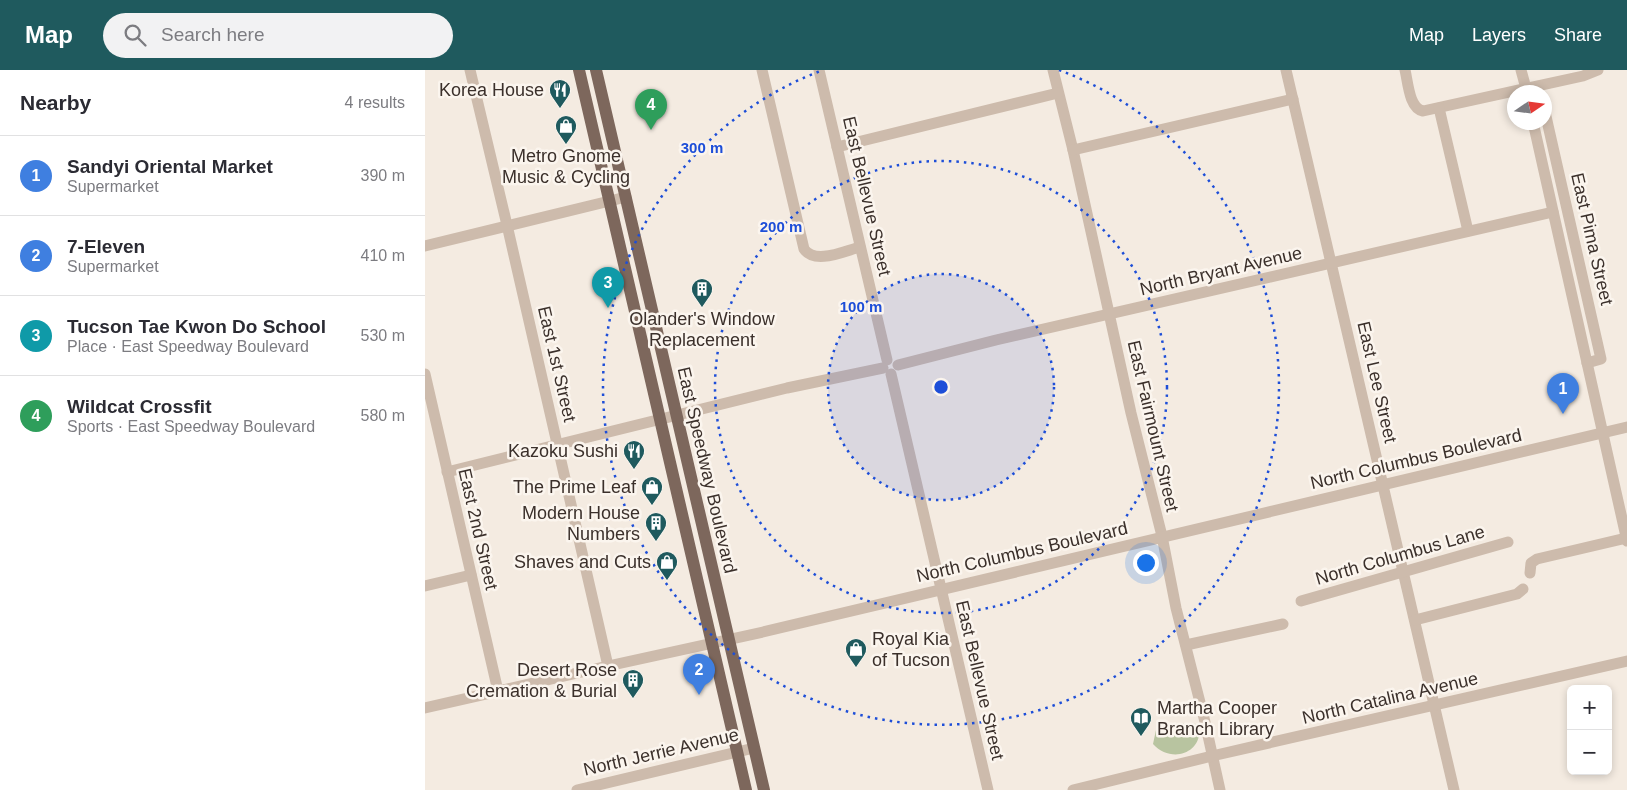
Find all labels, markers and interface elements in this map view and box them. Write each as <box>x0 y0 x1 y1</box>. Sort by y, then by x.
search box <box>103 13 453 58</box>
text: Map <box>25 21 73 48</box>
icon: search <box>121 21 149 49</box>
text: Search here <box>161 24 265 45</box>
text: Map <box>1409 25 1444 45</box>
text: Layers <box>1472 25 1526 45</box>
text: Share <box>1554 25 1602 45</box>
restaurant icon: Korea House <box>548 78 572 109</box>
place label: Korea House <box>439 80 544 100</box>
north arrow <box>1507 85 1552 130</box>
pin: 4 <box>635 89 667 130</box>
text: Nearby <box>20 91 91 114</box>
text: 4 results <box>345 94 405 111</box>
shop icon: Metro Gnome Music & Cycling <box>554 114 578 145</box>
street label: East Bellevue Street <box>839 114 895 278</box>
text: 300 m <box>681 139 723 156</box>
place label: Metro Gnome Music & Cycling <box>502 146 630 187</box>
text: Sandyi Oriental Market <box>67 156 273 177</box>
text: 1 <box>32 167 40 184</box>
text: 390 m <box>361 167 405 184</box>
street label: East Pima Street <box>1567 171 1617 307</box>
text: Supermarket <box>67 178 159 195</box>
text: 200 m <box>760 218 802 235</box>
text: 7-Eleven <box>67 236 145 257</box>
street label: North Bryant Avenue <box>1138 243 1304 299</box>
text: 2 <box>32 247 40 264</box>
text: 410 m <box>361 247 405 264</box>
text: Supermarket <box>67 258 159 275</box>
pin: 3 <box>592 267 624 308</box>
building icon: Olander's Window Replacement <box>690 277 714 308</box>
text: 100 m <box>840 298 882 315</box>
street label: East 1st Street <box>534 304 580 424</box>
place label: Olander's Window Replacement <box>629 309 776 350</box>
text: Tucson Tae Kwon Do School <box>67 316 326 337</box>
street label: East Lee Street <box>1353 319 1401 445</box>
text: 3 <box>32 327 40 344</box>
text: 530 m <box>361 327 405 344</box>
text: Place · East Speedway Boulevard <box>67 338 309 355</box>
street label: East Fairmount Street <box>1124 338 1182 514</box>
street label: East Speedway Boulevard <box>674 365 740 575</box>
pin: 1 <box>1547 373 1579 414</box>
centre of rings <box>932 378 950 396</box>
text: Wildcat Crossfit <box>67 396 211 417</box>
text: 4 <box>32 407 40 424</box>
text: 580 m <box>361 407 405 424</box>
text: Sports · East Speedway Boulevard <box>67 418 315 435</box>
street label: North Columbus Boulevard <box>1308 425 1524 493</box>
restaurant icon: Kazoku Sushi <box>622 439 646 470</box>
place label: Kazoku Sushi <box>508 441 618 461</box>
street label: East 2nd Street <box>454 466 502 592</box>
shop icon: The Prime Leaf <box>640 475 664 506</box>
place label: The Prime Leaf <box>513 477 637 497</box>
place label: Modern House Numbers <box>522 503 640 544</box>
building icon: Modern House Numbers <box>644 511 668 542</box>
street label: North Columbus Boulevard <box>914 518 1130 586</box>
street label: North Columbus Lane <box>1313 521 1487 589</box>
shop icon: Shaves and Cuts <box>655 550 679 581</box>
your location <box>1133 550 1159 576</box>
place label: Shaves and Cuts <box>514 552 651 572</box>
street label: East Bellevue Street <box>952 598 1008 762</box>
place label: Royal Kia of Tucson <box>872 629 950 670</box>
shop icon: Royal Kia of Tucson <box>844 637 868 668</box>
pin: 2 <box>683 654 715 695</box>
place label: Desert Rose Cremation & Burial <box>466 660 617 701</box>
building icon: Desert Rose Cremation & Burial <box>621 668 645 699</box>
street label: North Catalina Avenue <box>1300 668 1480 728</box>
map controls <box>1567 685 1612 775</box>
button: + <box>1567 685 1612 730</box>
place label: Martha Cooper Branch Library <box>1157 698 1277 739</box>
library icon: Martha Cooper Branch Library <box>1129 706 1153 737</box>
street label: North Jerrie Avenue <box>581 724 741 780</box>
button: − <box>1567 730 1612 775</box>

